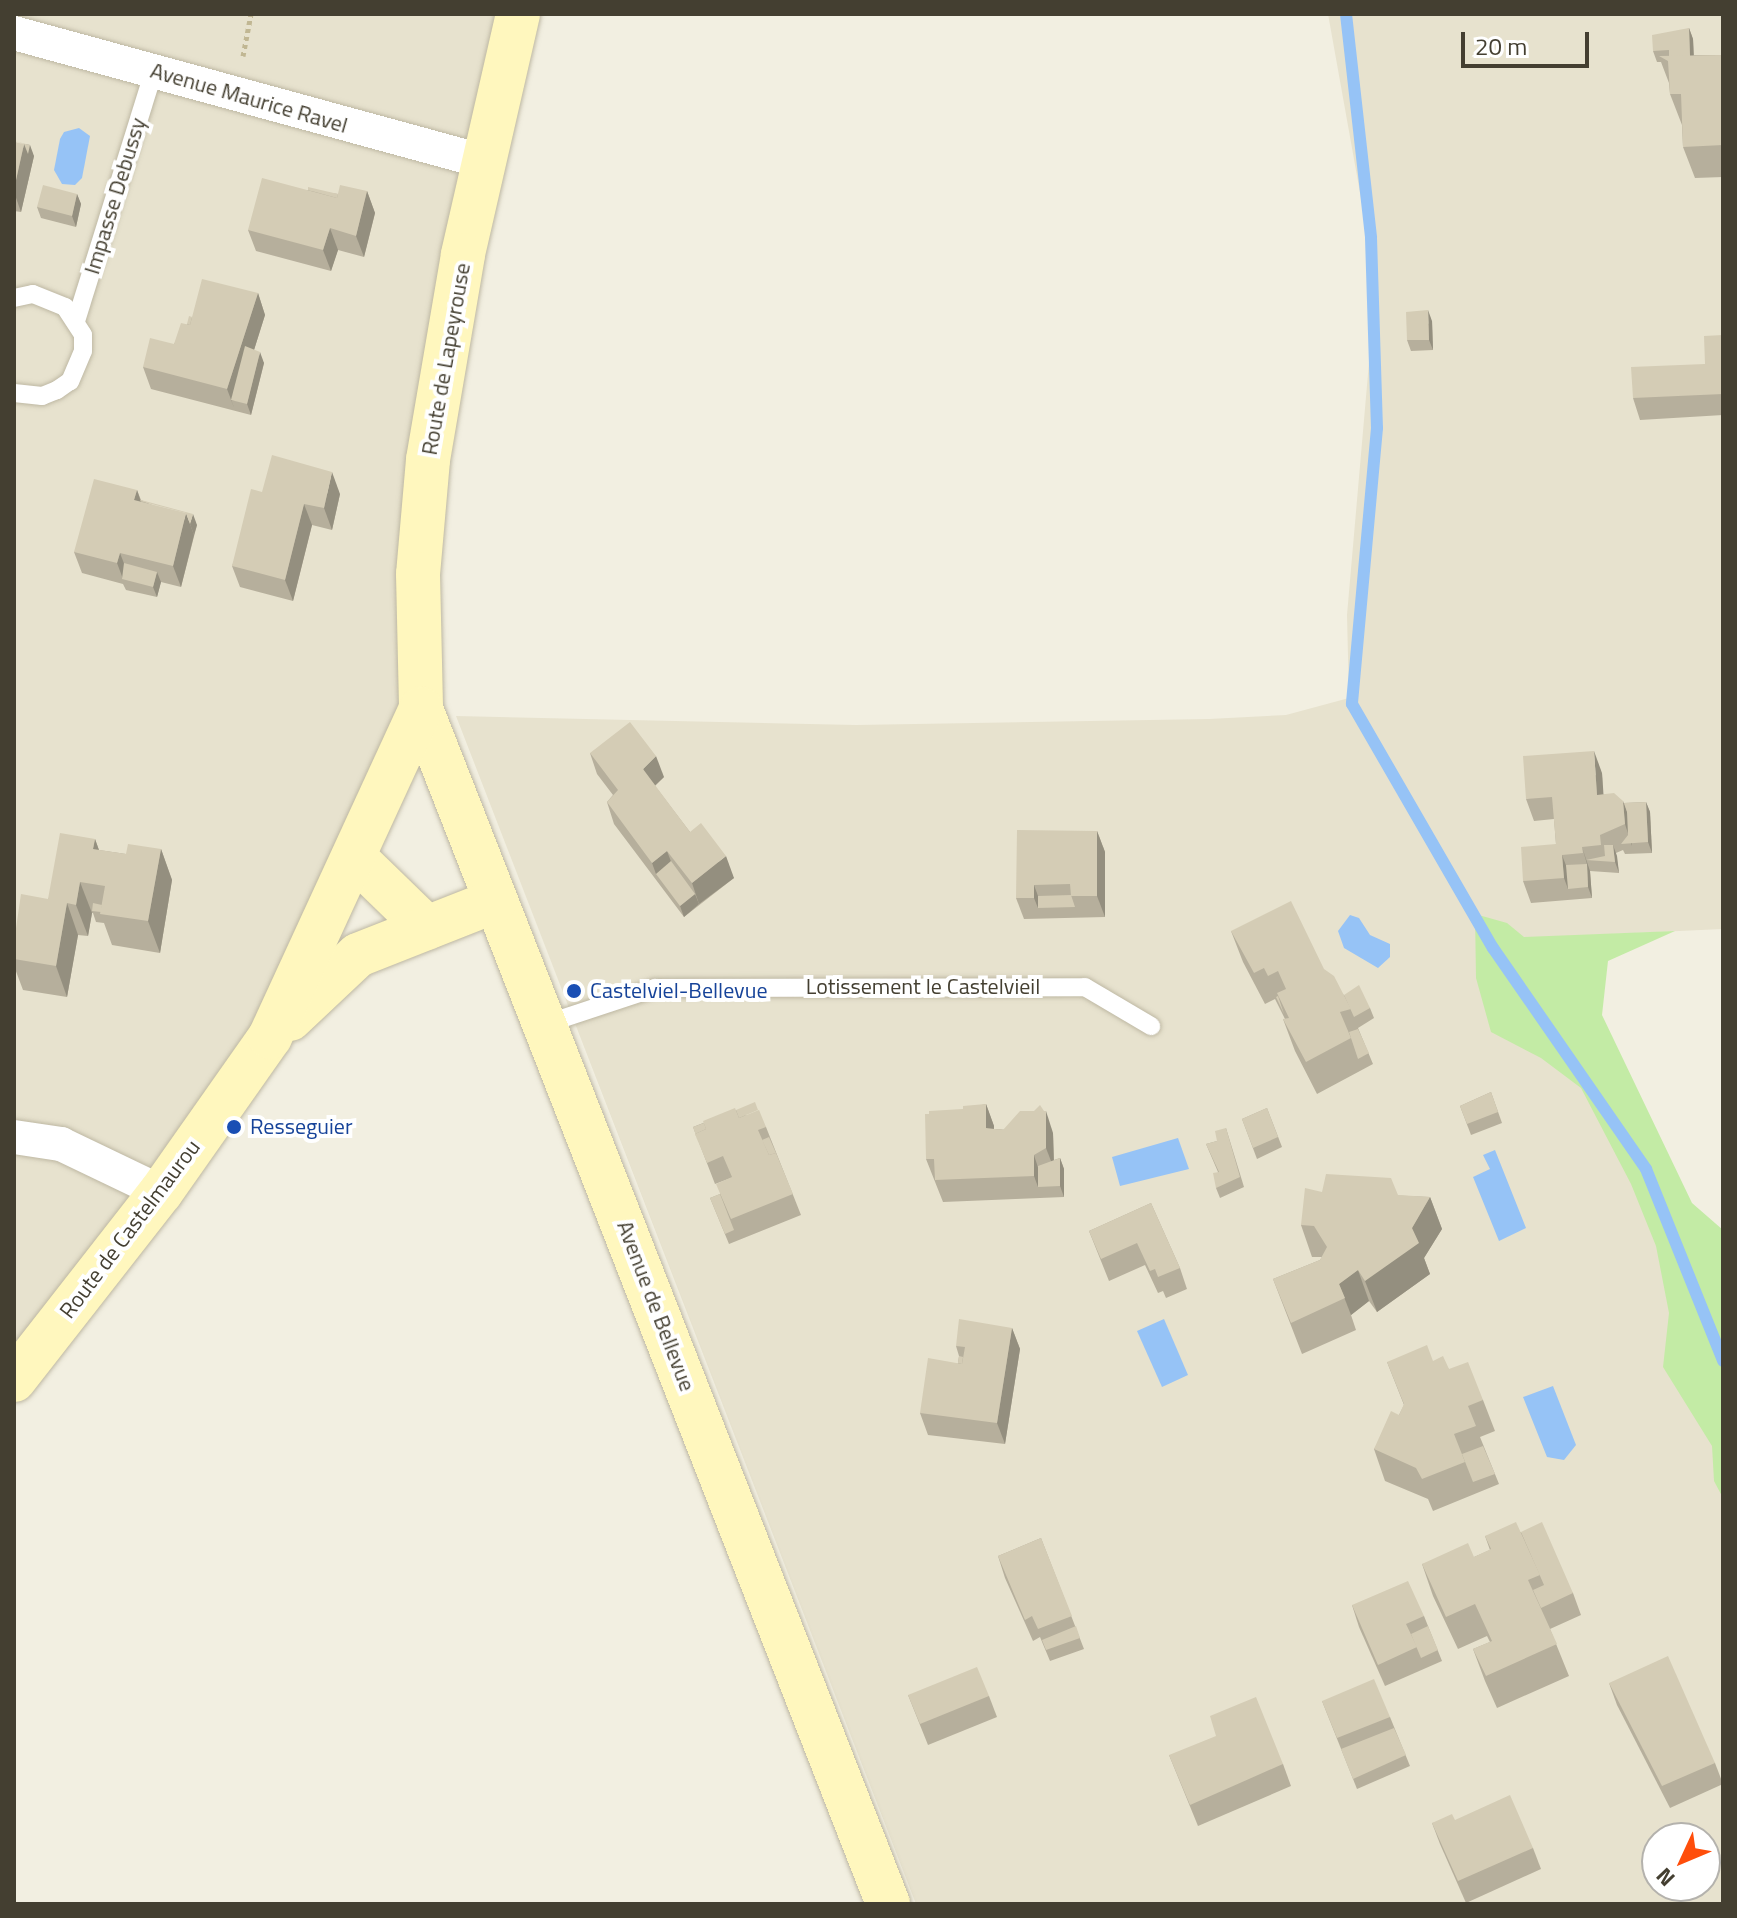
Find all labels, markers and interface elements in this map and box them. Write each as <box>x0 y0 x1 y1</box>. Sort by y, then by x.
scale bar <box>1465 16 1593 66</box>
text: 20 m <box>1475 28 1527 64</box>
street label: Avenue Maurice Ravel <box>147 57 351 139</box>
street label: Impasse Debussy <box>79 115 151 277</box>
street label: Route de Lapeyrouse <box>416 261 476 457</box>
street label: Lotissement le Castelvieil <box>806 974 1040 1000</box>
place label: Castelviel-Bellevue <box>590 978 767 1004</box>
marker: Castelviel-Bellevue <box>565 982 583 1000</box>
place label: Resseguier <box>250 1114 353 1140</box>
marker: Resseguier <box>225 1118 243 1136</box>
street label: Route de Castelmaurou <box>54 1134 206 1324</box>
street label: Avenue de Bellevue <box>611 1217 701 1395</box>
north arrow <box>1641 1822 1721 1902</box>
text: N <box>1648 1860 1683 1895</box>

